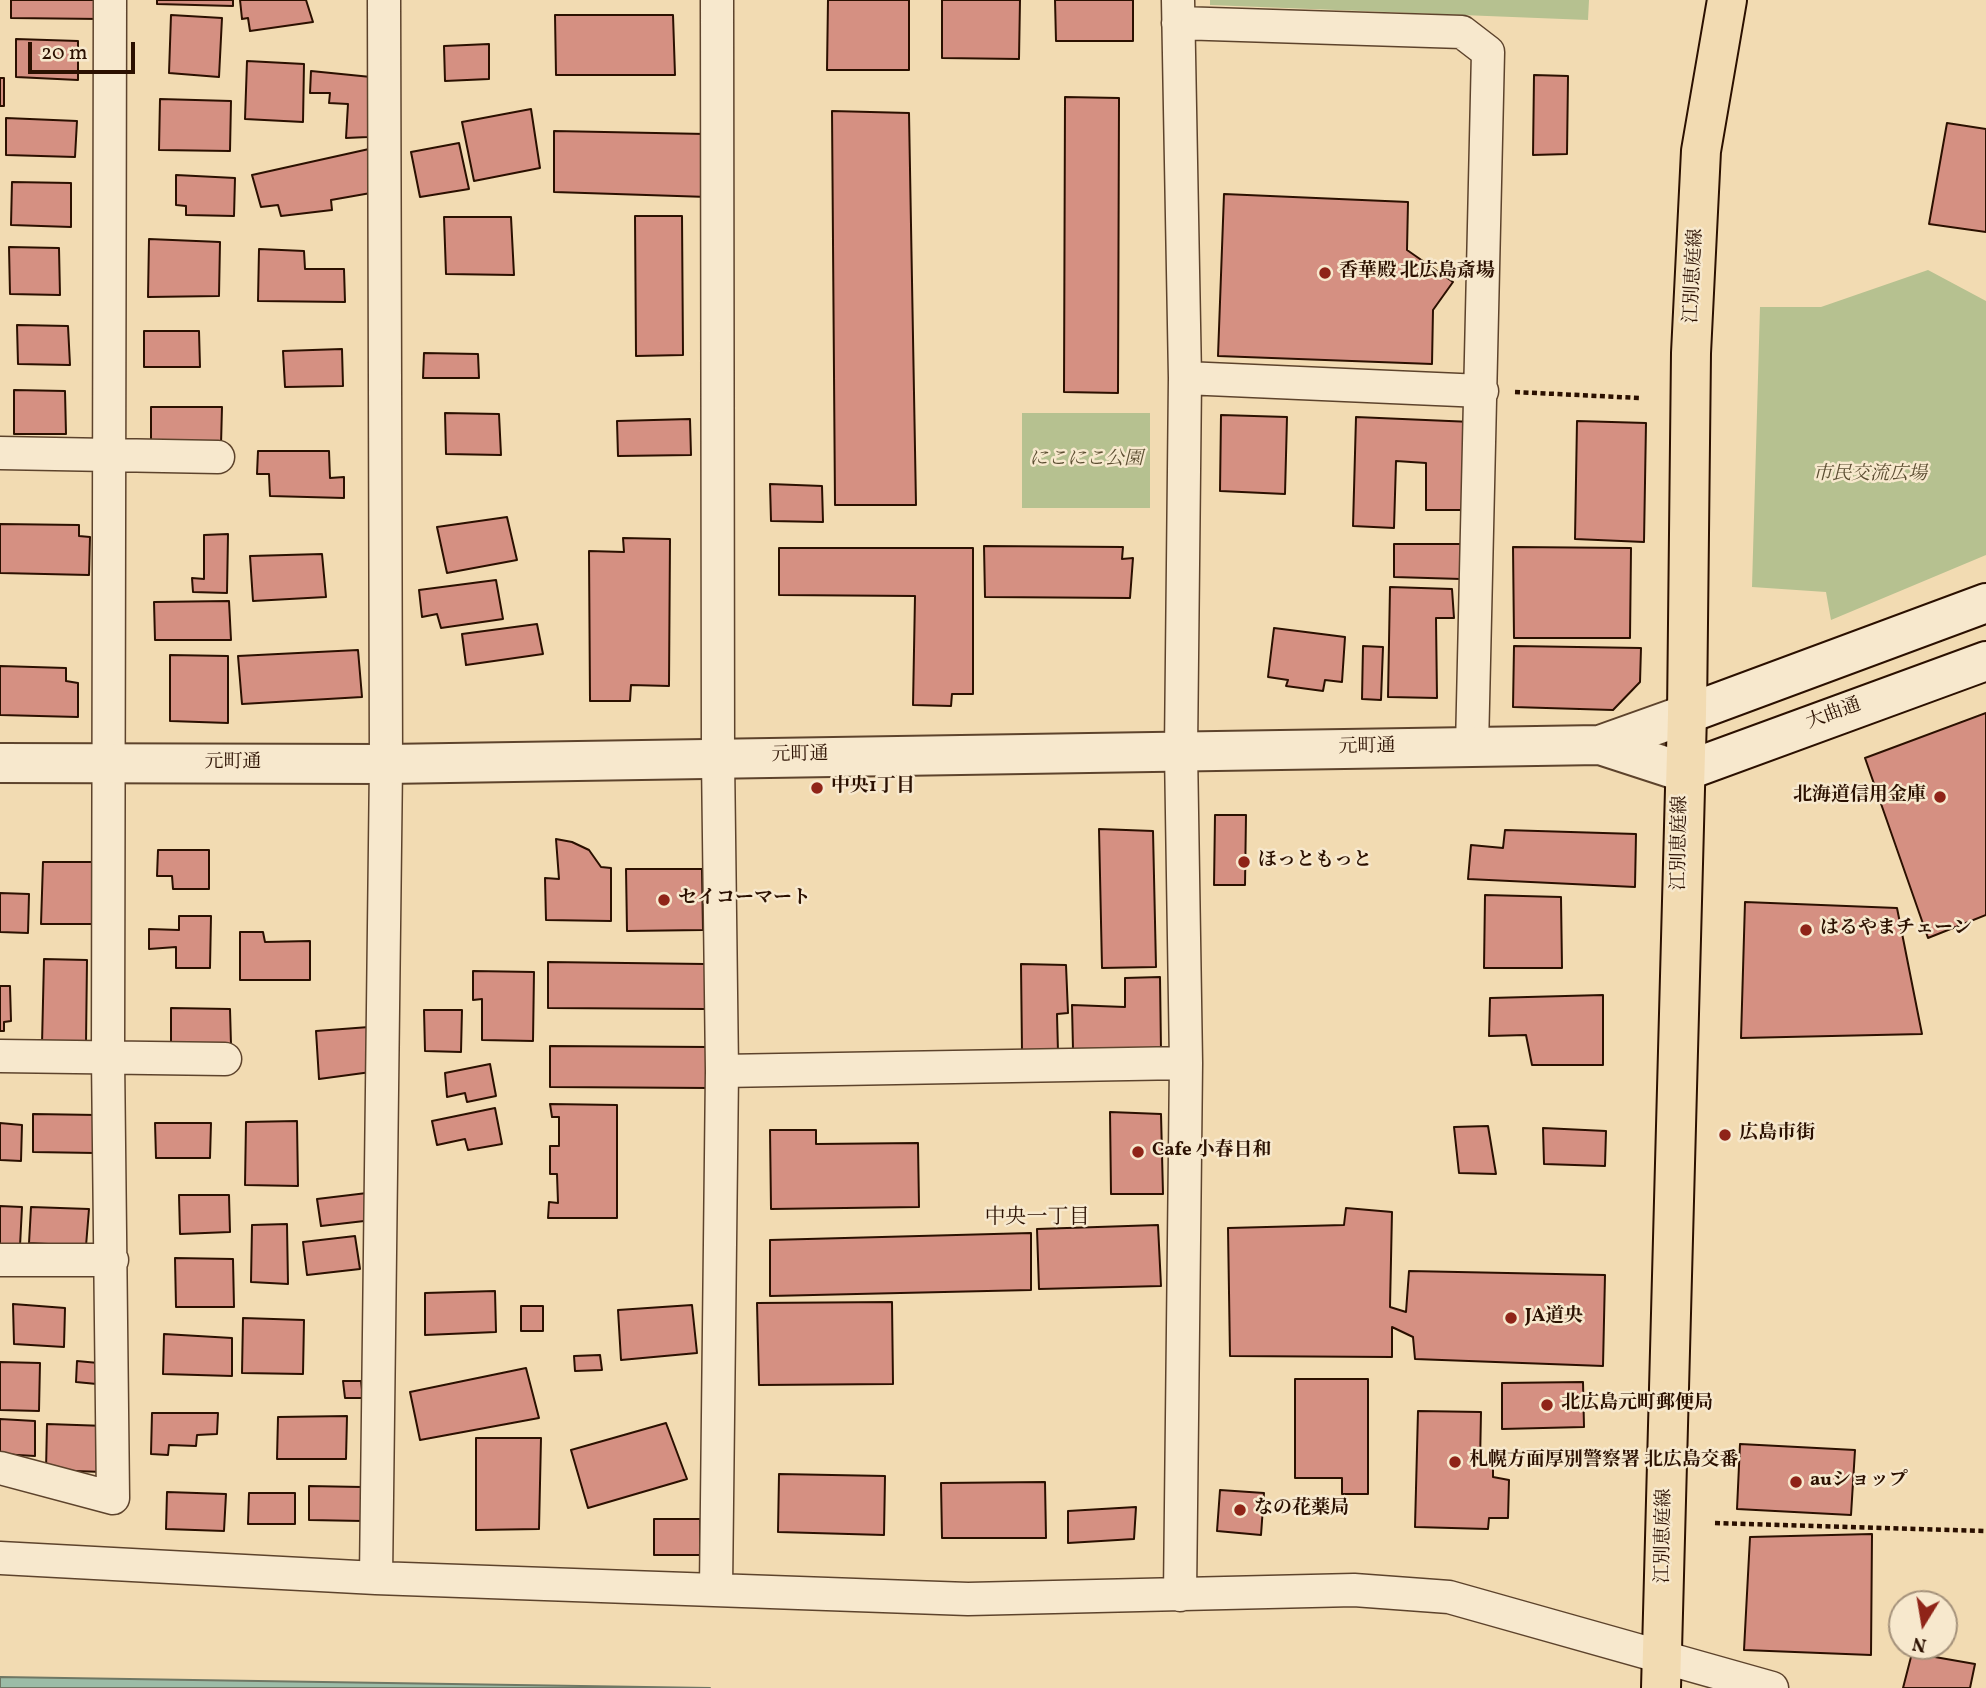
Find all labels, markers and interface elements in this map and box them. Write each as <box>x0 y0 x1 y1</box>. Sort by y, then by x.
scale bar <box>32 28 138 72</box>
text: 20 m <box>41 39 87 68</box>
street label: 江別恵庭線 <box>1681 228 1709 324</box>
place label: 香華殿 北広島斎場 <box>1339 262 1495 284</box>
marker: 香華殿 北広島斎場 <box>1317 265 1333 281</box>
park label: にこにこ公園 <box>1029 450 1143 472</box>
park label: 市民交流広場 <box>1813 465 1927 487</box>
street label: 大曲通 <box>1803 695 1865 735</box>
street label: 元町通 <box>1338 736 1396 760</box>
street label: 元町通 <box>771 744 829 768</box>
street label: 元町通 <box>205 753 261 775</box>
place label: 中央1丁目 <box>831 777 915 799</box>
marker: 中央1丁目 <box>809 780 825 796</box>
place label: 北海道信用金庫 <box>1793 786 1926 808</box>
marker: 北海道信用金庫 <box>1932 789 1948 805</box>
street label: 江別恵庭線 <box>1669 795 1693 891</box>
place label: ほっともっと <box>1258 851 1372 873</box>
marker: ほっともっと <box>1236 854 1252 870</box>
place label: セイコーマート <box>678 889 811 911</box>
marker: セイコーマート <box>656 892 672 908</box>
place label: はるやまチェーン <box>1820 919 1972 941</box>
marker: はるやまチェーン <box>1798 922 1814 938</box>
place label: 広島市街 <box>1739 1124 1815 1146</box>
marker: 広島市街 <box>1717 1127 1733 1143</box>
place label: Cafe 小春日和 <box>1152 1141 1272 1163</box>
marker: Cafe 小春日和 <box>1130 1144 1146 1160</box>
district label: 中央一丁目 <box>985 1206 1089 1232</box>
place label: JA道央 <box>1525 1307 1583 1329</box>
marker: JA道央 <box>1503 1310 1519 1326</box>
place label: 北広島元町郵便局 <box>1561 1394 1713 1416</box>
marker: 北広島元町郵便局 <box>1539 1397 1555 1413</box>
place label: 札幌方面厚別警察署 北広島交番 <box>1469 1451 1739 1473</box>
marker: 札幌方面厚別警察署 北広島交番 <box>1447 1454 1463 1470</box>
place label: auショップ <box>1810 1471 1908 1493</box>
marker: auショップ <box>1788 1474 1804 1490</box>
street label: 江別恵庭線 <box>1653 1488 1677 1584</box>
place label: なの花薬局 <box>1254 1499 1349 1521</box>
marker: なの花薬局 <box>1232 1502 1248 1518</box>
north arrow <box>1888 1590 1958 1660</box>
text: N <box>1910 1630 1929 1658</box>

